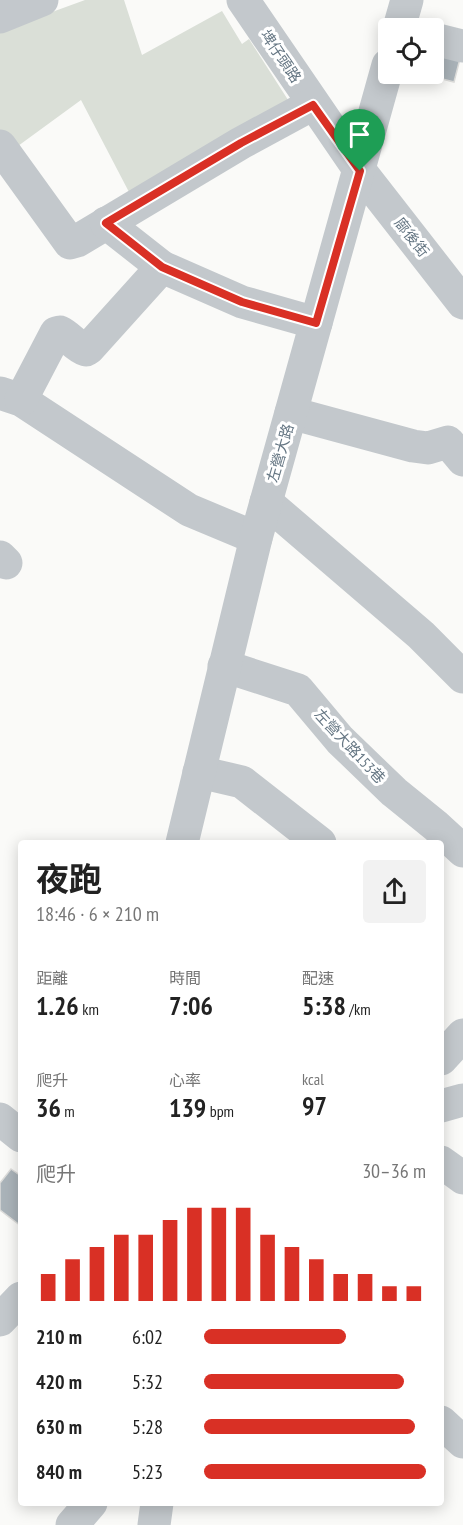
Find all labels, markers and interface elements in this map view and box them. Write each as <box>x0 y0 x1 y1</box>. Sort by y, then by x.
map controls <box>378 18 444 84</box>
button: locate <box>378 18 444 84</box>
street label: 埤仔頭路 <box>256 26 306 86</box>
pin <box>334 109 385 171</box>
icon: arrive <box>343 118 376 151</box>
street label: 廍後街 <box>391 213 433 261</box>
street label: 左營大路 <box>263 422 297 484</box>
street label: 左營大路153巷 <box>311 705 389 787</box>
text: 夜跑 <box>36 857 102 900</box>
button: share <box>363 860 426 923</box>
text: 18:46 · 6 × 210 m <box>36 901 159 927</box>
text: 距離 <box>36 968 68 988</box>
text: 時間 <box>169 968 201 988</box>
text: 配速 <box>302 968 334 988</box>
text: 1.26 <box>36 989 79 1022</box>
text: 7:06 <box>169 989 213 1022</box>
text: 5:38 <box>302 989 346 1022</box>
text: km <box>79 999 99 1019</box>
text: /km <box>346 999 371 1019</box>
text: kcal <box>302 1069 324 1089</box>
text: 爬升 <box>36 1070 68 1090</box>
text: 心率 <box>169 1070 201 1090</box>
text: 97 <box>302 1089 327 1122</box>
text: 36 <box>36 1091 61 1124</box>
text: 139 <box>169 1091 206 1124</box>
text: m <box>61 1101 75 1121</box>
text: bpm <box>206 1101 234 1121</box>
text: 30–36 m <box>362 1158 426 1184</box>
text: 爬升 <box>36 1161 76 1187</box>
text: 210 m <box>36 1324 82 1350</box>
text: 6:02 <box>132 1324 163 1350</box>
text: 420 m <box>36 1369 82 1395</box>
text: 5:32 <box>132 1369 163 1395</box>
text: 630 m <box>36 1414 82 1440</box>
text: 5:28 <box>132 1414 163 1440</box>
text: 840 m <box>36 1459 82 1485</box>
text: 5:23 <box>132 1459 163 1485</box>

